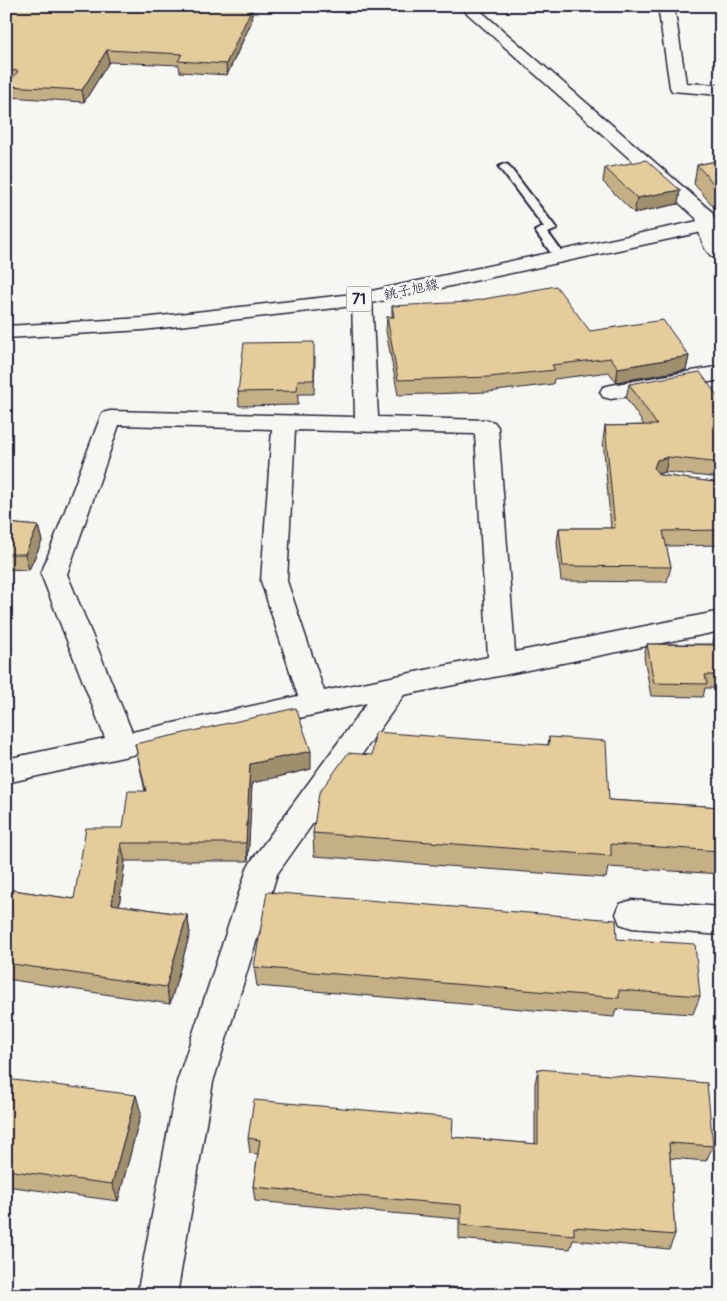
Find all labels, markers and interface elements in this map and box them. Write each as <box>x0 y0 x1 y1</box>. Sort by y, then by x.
street label: 銚子旭線 <box>382 275 440 304</box>
road number: 71 <box>346 286 372 312</box>

